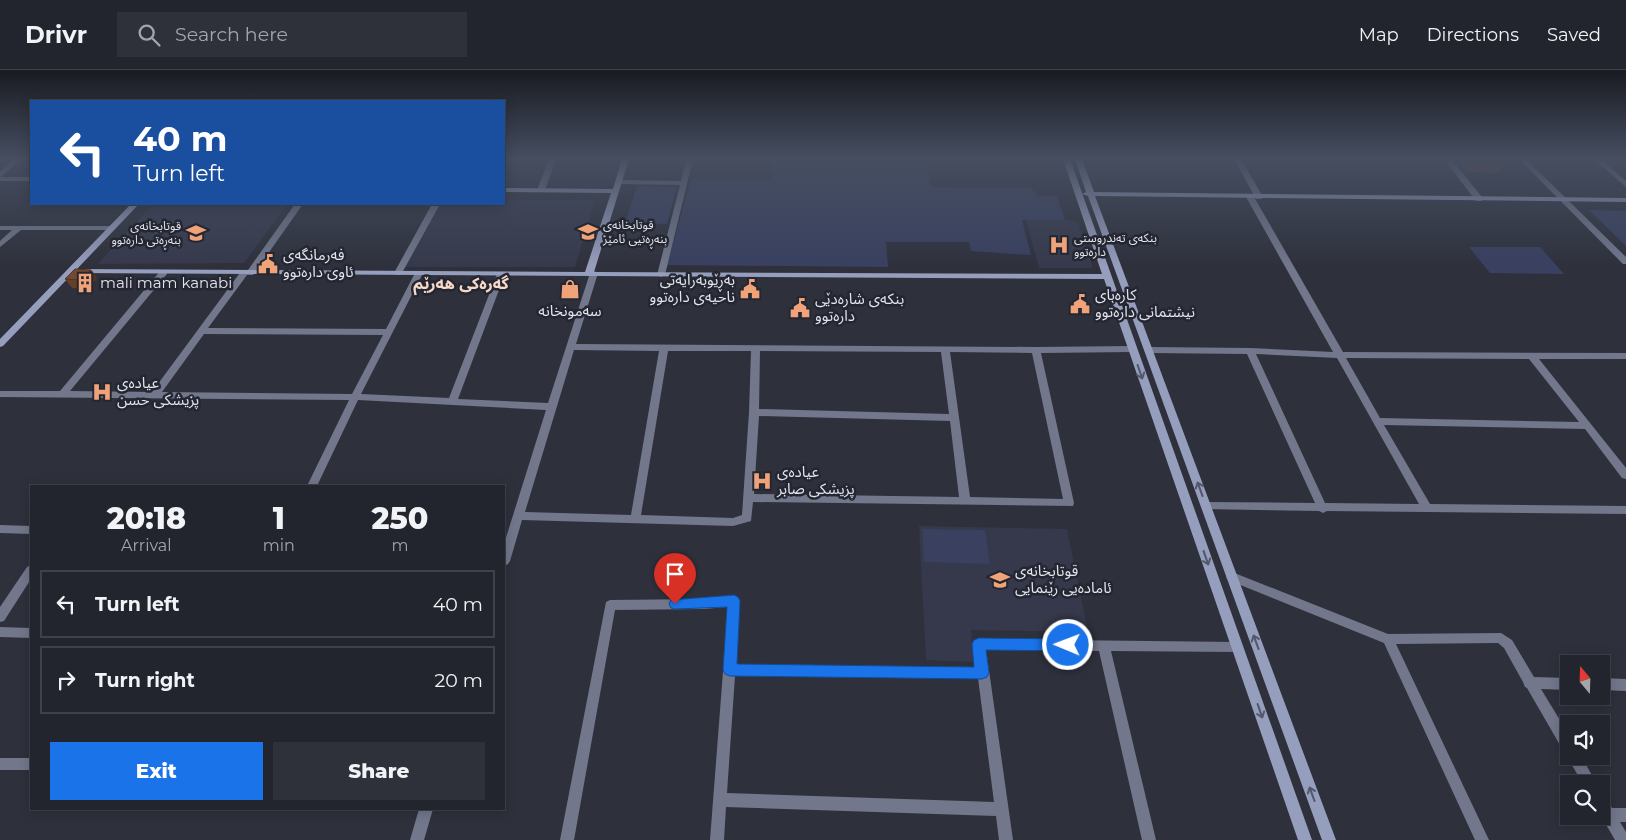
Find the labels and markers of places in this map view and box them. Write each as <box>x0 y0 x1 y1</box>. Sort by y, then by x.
place label: قوتابخانەی بنەڕەتیی ئامێز <box>602 217 667 250</box>
place label: قوتابخانەی بنەڕەتی دارەتوو <box>111 218 181 251</box>
school or university icon: قوتابخانەی بنەڕەتیی ئامێز <box>577 221 599 243</box>
school or university icon: قوتابخانەی بنەڕەتی دارەتوو <box>185 222 207 244</box>
place label: بنکەی تەندروستی دارەتوو <box>1074 230 1157 259</box>
hospital icon: بنکەی تەندروستی دارەتوو <box>1048 234 1070 256</box>
place label: فەرمانگەی ئاوی دارەتوو <box>283 245 353 281</box>
public building icon: فەرمانگەی ئاوی دارەتوو <box>257 253 279 275</box>
place label: بەڕێوبەرایەتی ناحیەی دارەتوو <box>650 270 735 306</box>
building icon: mali mam kanabi <box>74 272 96 294</box>
place label: mali mam kanabi <box>100 273 232 292</box>
shop icon: سەمونخانە <box>559 278 581 300</box>
public building icon: بەڕێوبەرایەتی ناحیەی دارەتوو <box>739 278 761 300</box>
place label: کارەبای نیشتمانی دارەتوو <box>1095 285 1195 321</box>
place label: بنکەی شارەدێی دارەتوو <box>815 289 904 325</box>
public building icon: کارەبای نیشتمانی دارەتوو <box>1069 293 1091 315</box>
public building icon: بنکەی شارەدێی دارەتوو <box>789 297 811 319</box>
place label: سەمونخانە <box>538 301 602 320</box>
place label: عیادەی پزیشکی حسن <box>117 373 199 410</box>
hospital icon: عیادەی پزیشکی حسن <box>91 381 113 403</box>
place label: عیادەی پزیشکی صابر <box>776 462 855 499</box>
hospital icon: عیادەی پزیشکی صابر <box>751 470 773 492</box>
pin <box>654 553 696 604</box>
place label: قوتابخانەی ئامادەیی رێنمایی <box>1015 561 1112 597</box>
school or university icon: قوتابخانەی ئامادەیی رێنمایی <box>989 569 1011 591</box>

